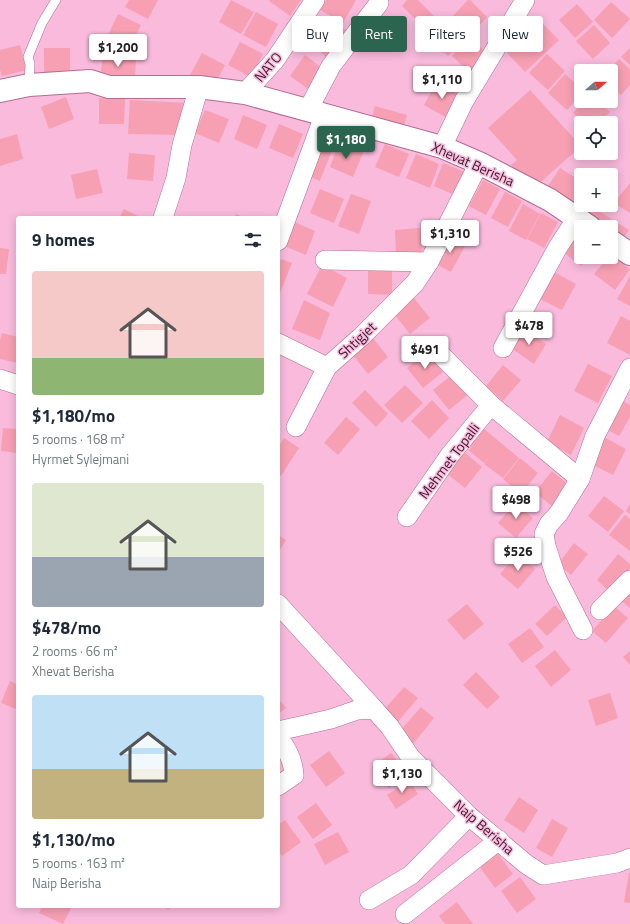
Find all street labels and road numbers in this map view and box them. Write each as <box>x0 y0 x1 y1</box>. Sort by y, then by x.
street label: NATO <box>249 47 286 86</box>
street label: Xhevat Berisha <box>428 136 518 191</box>
street label: Shtigjet <box>333 316 381 363</box>
street label: Mehmet Topalli <box>413 418 484 503</box>
street label: Naip Berisha <box>449 794 519 859</box>

